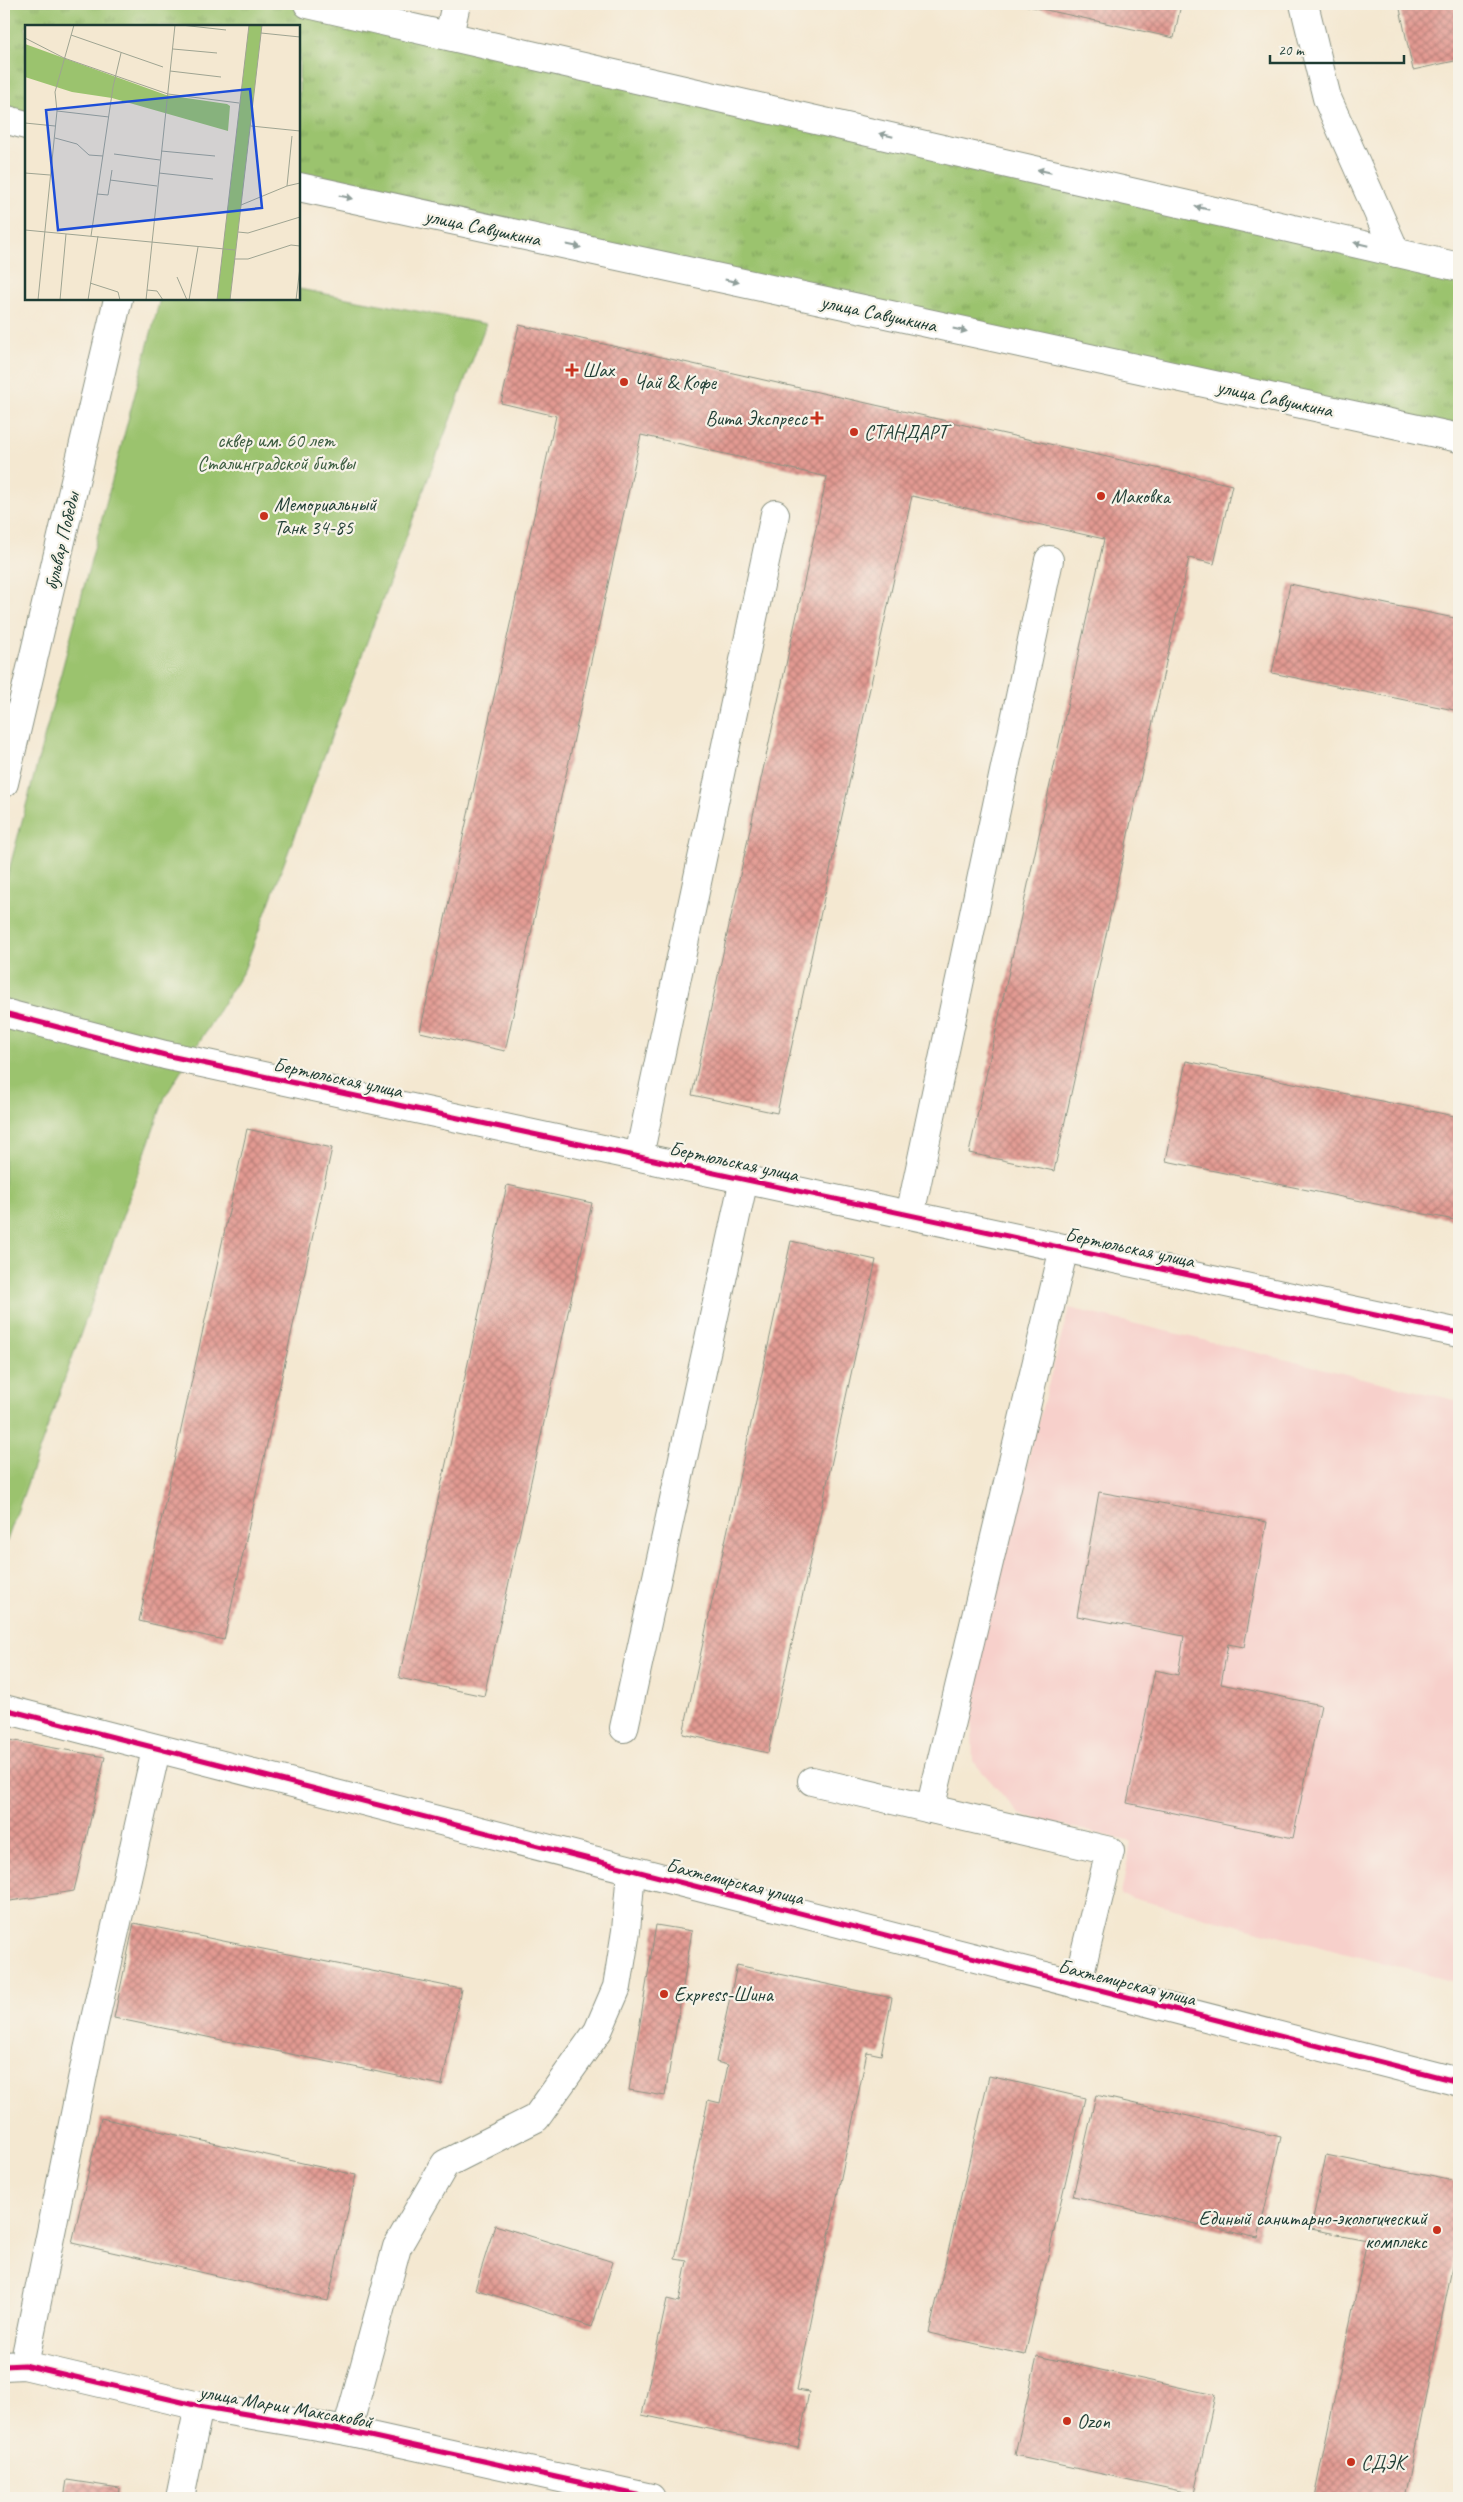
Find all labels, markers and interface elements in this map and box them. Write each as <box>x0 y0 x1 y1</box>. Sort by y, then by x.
inset map <box>25 25 300 300</box>
scale bar <box>1270 32 1404 64</box>
text: 20 m <box>1278 41 1305 60</box>
one-way arrow <box>878 131 893 139</box>
one-way arrow <box>1036 167 1051 175</box>
one-way arrow <box>339 193 354 201</box>
street label: улица Савушкина <box>422 203 544 252</box>
one-way arrow <box>1195 204 1210 212</box>
one-way arrow <box>1353 240 1368 248</box>
one-way arrow <box>566 243 582 251</box>
one-way arrow <box>725 277 740 285</box>
street label: улица Савушкина <box>818 289 940 338</box>
one-way arrow <box>952 326 967 334</box>
place label: Шах <box>582 358 616 383</box>
marker: Шах <box>566 364 578 376</box>
place label: Чай & Кофе <box>634 370 717 395</box>
street label: улица Савушкина <box>1214 374 1336 423</box>
marker: Чай & Кофе <box>618 376 630 388</box>
place label: Вита Экспресс <box>705 406 808 431</box>
marker: Вита Экспресс <box>811 412 823 424</box>
place label: СТАНДАРТ <box>864 420 952 445</box>
marker: СТАНДАРТ <box>848 426 860 438</box>
park label: сквер им. 60 лет Сталинградской битвы <box>197 428 356 476</box>
place label: Маковка <box>1111 484 1172 509</box>
street label: бульвар Победы <box>38 488 85 592</box>
marker: Маковка <box>1095 490 1107 502</box>
place label: Мемориальный Танк 34-85 <box>274 492 378 540</box>
marker: Мемориальный Танк 34-85 <box>258 510 270 522</box>
street label: Бертюльская улица <box>271 1052 406 1104</box>
street label: Бертюльская улица <box>667 1136 802 1188</box>
street label: Бертюльская улица <box>1063 1222 1198 1274</box>
street label: Бахтемирская улица <box>664 1852 808 1911</box>
street label: Бахтемирская улица <box>1056 1953 1200 2012</box>
place label: Express-Шина <box>674 1982 775 2007</box>
marker: Express-Шина <box>658 1988 670 2000</box>
place label: Единый санитарно-экологический комплекс <box>1199 2206 1429 2254</box>
marker: Единый санитарно-экологический комплекс <box>1431 2224 1443 2236</box>
street label: улица Марии Максаковой <box>196 2379 376 2434</box>
place label: Ozon <box>1077 2409 1111 2434</box>
marker: Ozon <box>1061 2415 1073 2427</box>
place label: СДЭК <box>1361 2450 1409 2475</box>
marker: СДЭК <box>1345 2456 1357 2468</box>

